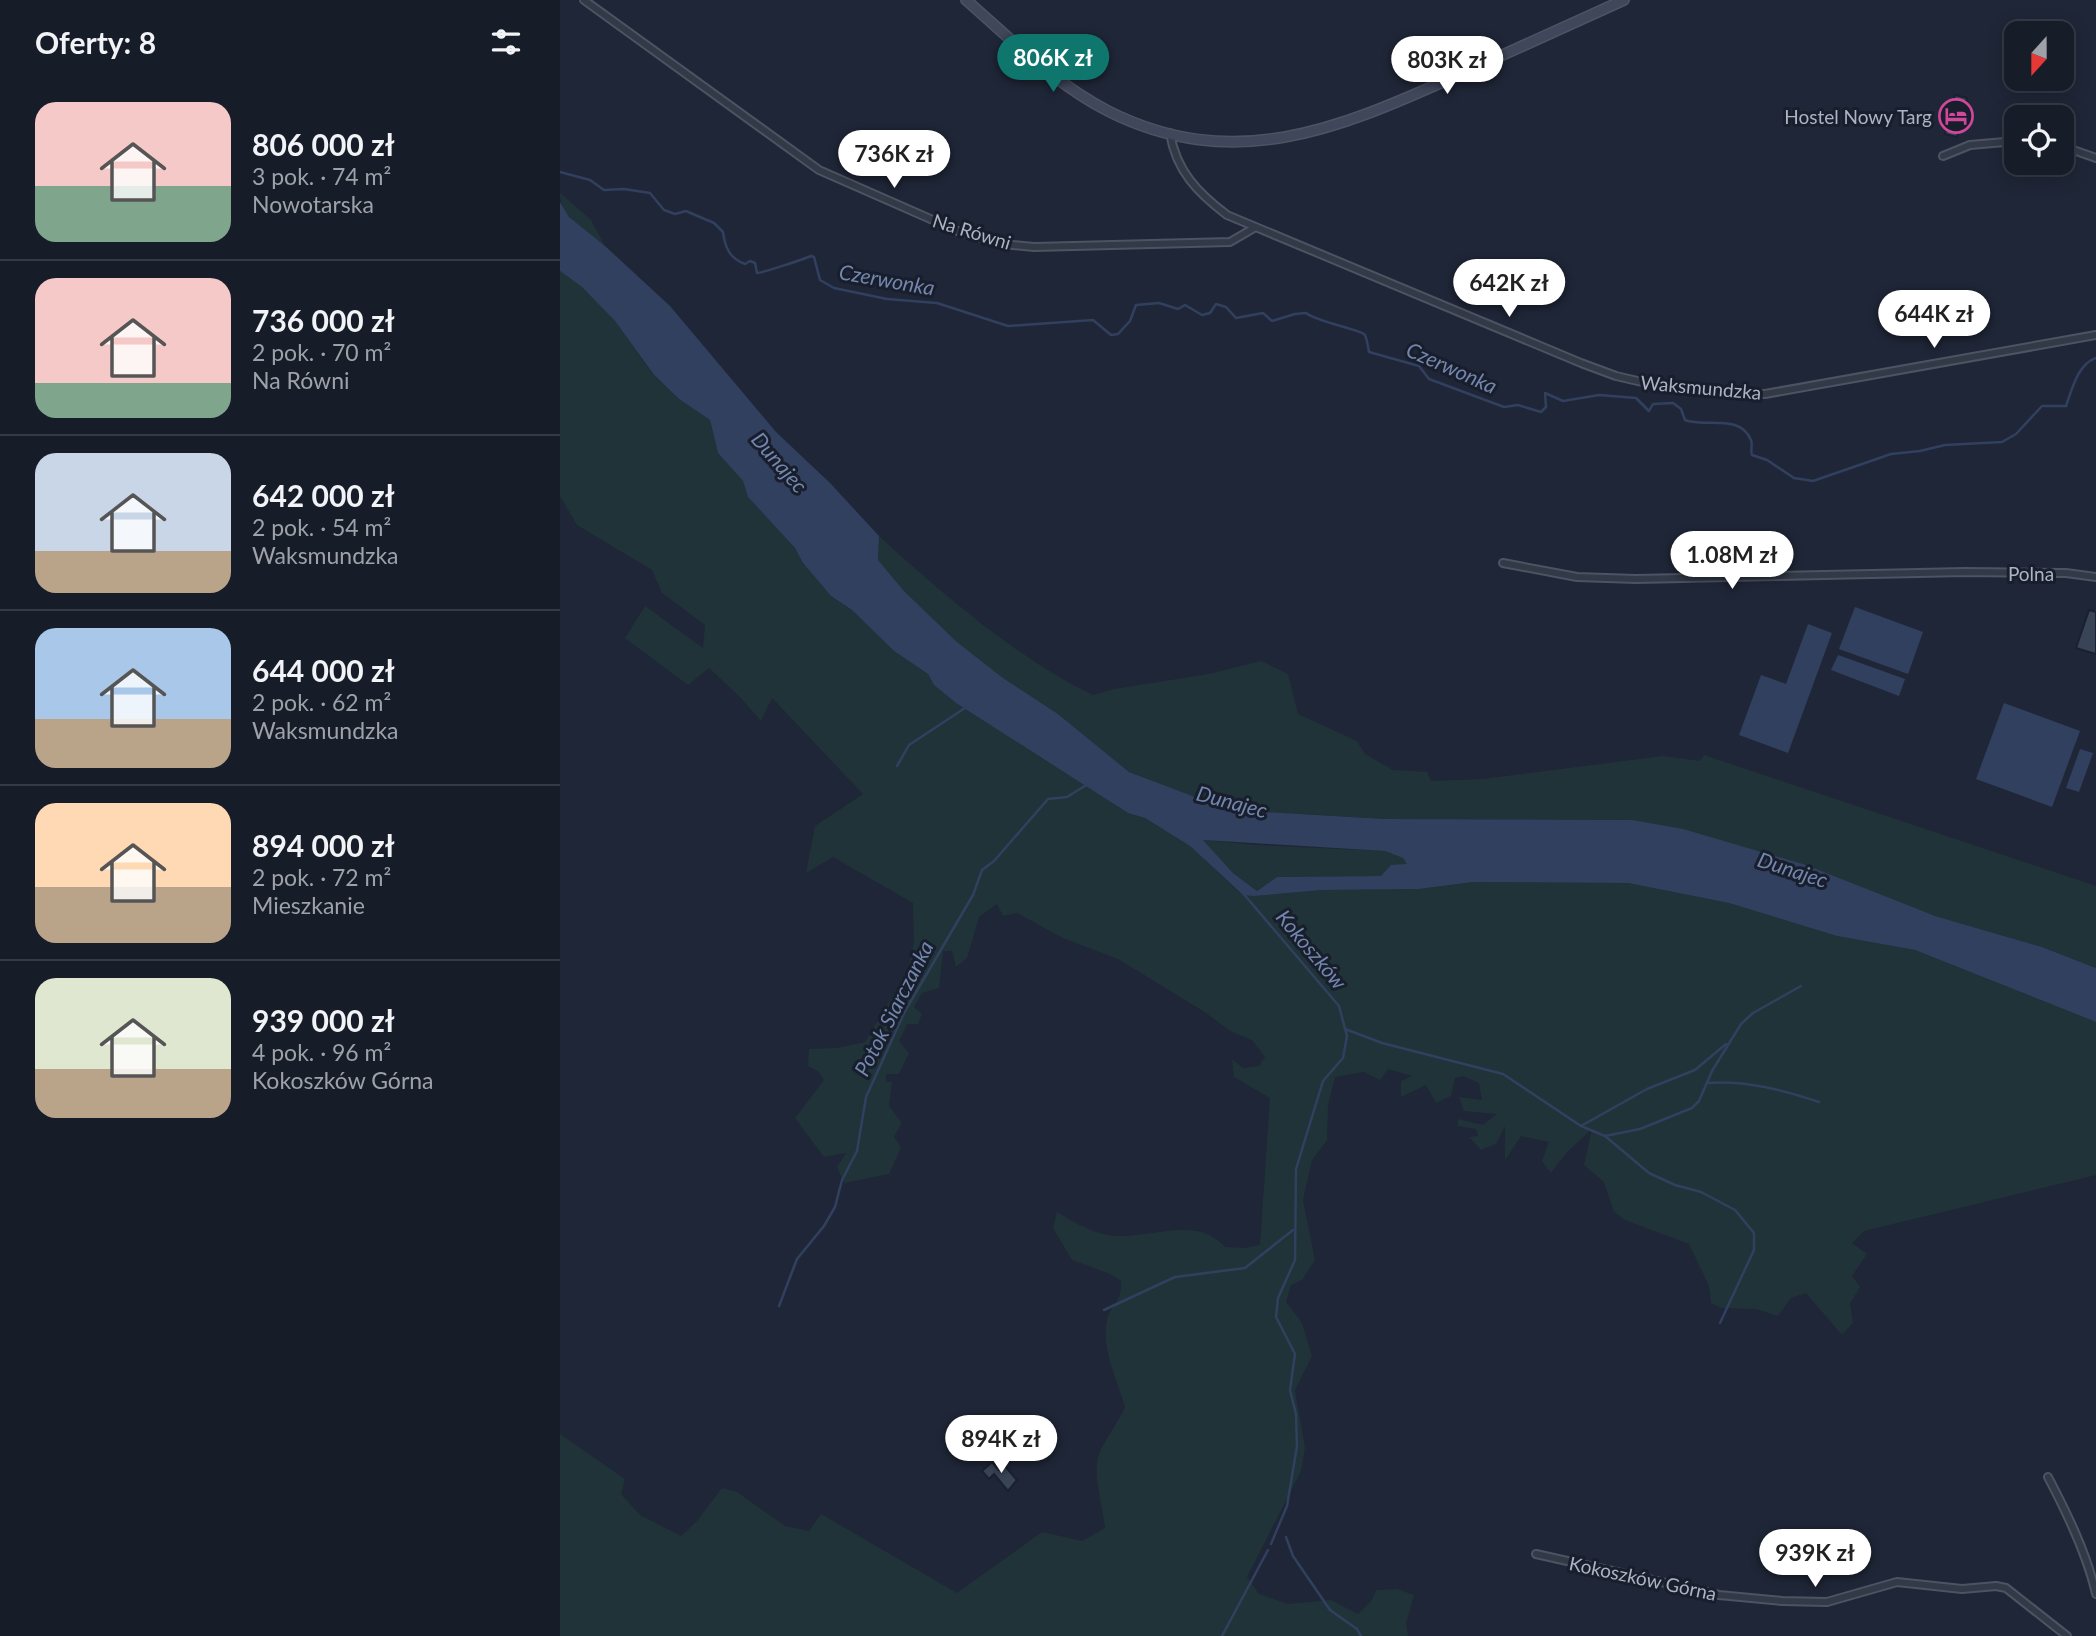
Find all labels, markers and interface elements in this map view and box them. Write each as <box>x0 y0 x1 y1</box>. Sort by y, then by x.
north arrow <box>2004 21 2074 91</box>
map controls <box>2004 21 2074 175</box>
icon: filters <box>487 23 525 61</box>
text: Oferty: 8 <box>35 24 156 60</box>
pin: 806K zł <box>988 34 1118 94</box>
pin: 803K zł <box>1382 36 1512 96</box>
text: 806K zł <box>1013 43 1093 71</box>
text: 803K zł <box>1407 45 1487 73</box>
hotel icon: Hostel Nowy Targ <box>1937 97 1975 135</box>
place label: Hostel Nowy Targ <box>1784 105 1932 128</box>
button: locate <box>2004 105 2074 175</box>
text: 806 000 zł <box>252 126 395 162</box>
icon: home <box>91 130 175 214</box>
pin: 736K zł <box>829 130 959 190</box>
text: 736K zł <box>854 139 934 167</box>
text: 3 pok. · 74 m² <box>252 162 391 190</box>
text: Nowotarska <box>252 190 374 218</box>
street label: Na Równi <box>930 208 1014 254</box>
water label: Czerwonka <box>837 258 937 300</box>
pin: 642K zł <box>1444 260 1574 319</box>
text: 642K zł <box>1469 268 1549 296</box>
pin: 644K zł <box>1869 290 1999 350</box>
text: 644K zł <box>1894 299 1974 327</box>
text: 736 000 zł <box>252 302 395 338</box>
icon: home <box>91 306 175 390</box>
water label: Czerwonka <box>1403 336 1501 398</box>
text: 2 pok. · 70 m² <box>252 338 391 366</box>
text: Na Równi <box>252 366 350 394</box>
street label: Waksmundzka <box>1640 370 1762 404</box>
water label: Dunajec <box>747 427 813 498</box>
text: 642 000 zł <box>252 477 395 513</box>
icon: home <box>91 481 175 565</box>
text: 2 pok. · 54 m² <box>252 513 391 541</box>
pin: 1.08M zł <box>1660 532 1804 591</box>
text: 1.08M zł <box>1687 540 1777 568</box>
text: Waksmundzka <box>252 541 399 569</box>
street label: Polna <box>2008 562 2054 585</box>
text: 644 000 zł <box>252 652 395 688</box>
icon: home <box>91 656 175 740</box>
text: 2 pok. · 62 m² <box>252 688 391 716</box>
text: Waksmundzka <box>252 716 399 744</box>
water label: Dunajec <box>1194 780 1270 823</box>
text: 894 000 zł <box>252 827 395 863</box>
icon: home <box>91 831 175 915</box>
water label: Dunajec <box>1755 846 1832 892</box>
text: 2 pok. · 72 m² <box>252 863 391 891</box>
text: Mieszkanie <box>252 891 365 919</box>
water label: Kokoszków <box>1272 904 1353 994</box>
water label: Potok Siarczanka <box>848 936 938 1080</box>
text: 939 000 zł <box>252 1002 395 1038</box>
icon: home <box>91 1006 175 1090</box>
text: 4 pok. · 96 m² <box>252 1038 391 1066</box>
text: Kokoszków Górna <box>252 1066 434 1094</box>
pin: 894K zł <box>936 1416 1066 1475</box>
text: 894K zł <box>961 1424 1041 1452</box>
pin: 939K zł <box>1750 1530 1880 1589</box>
text: 939K zł <box>1775 1538 1855 1566</box>
street label: Kokoszków Górna <box>1567 1551 1719 1605</box>

